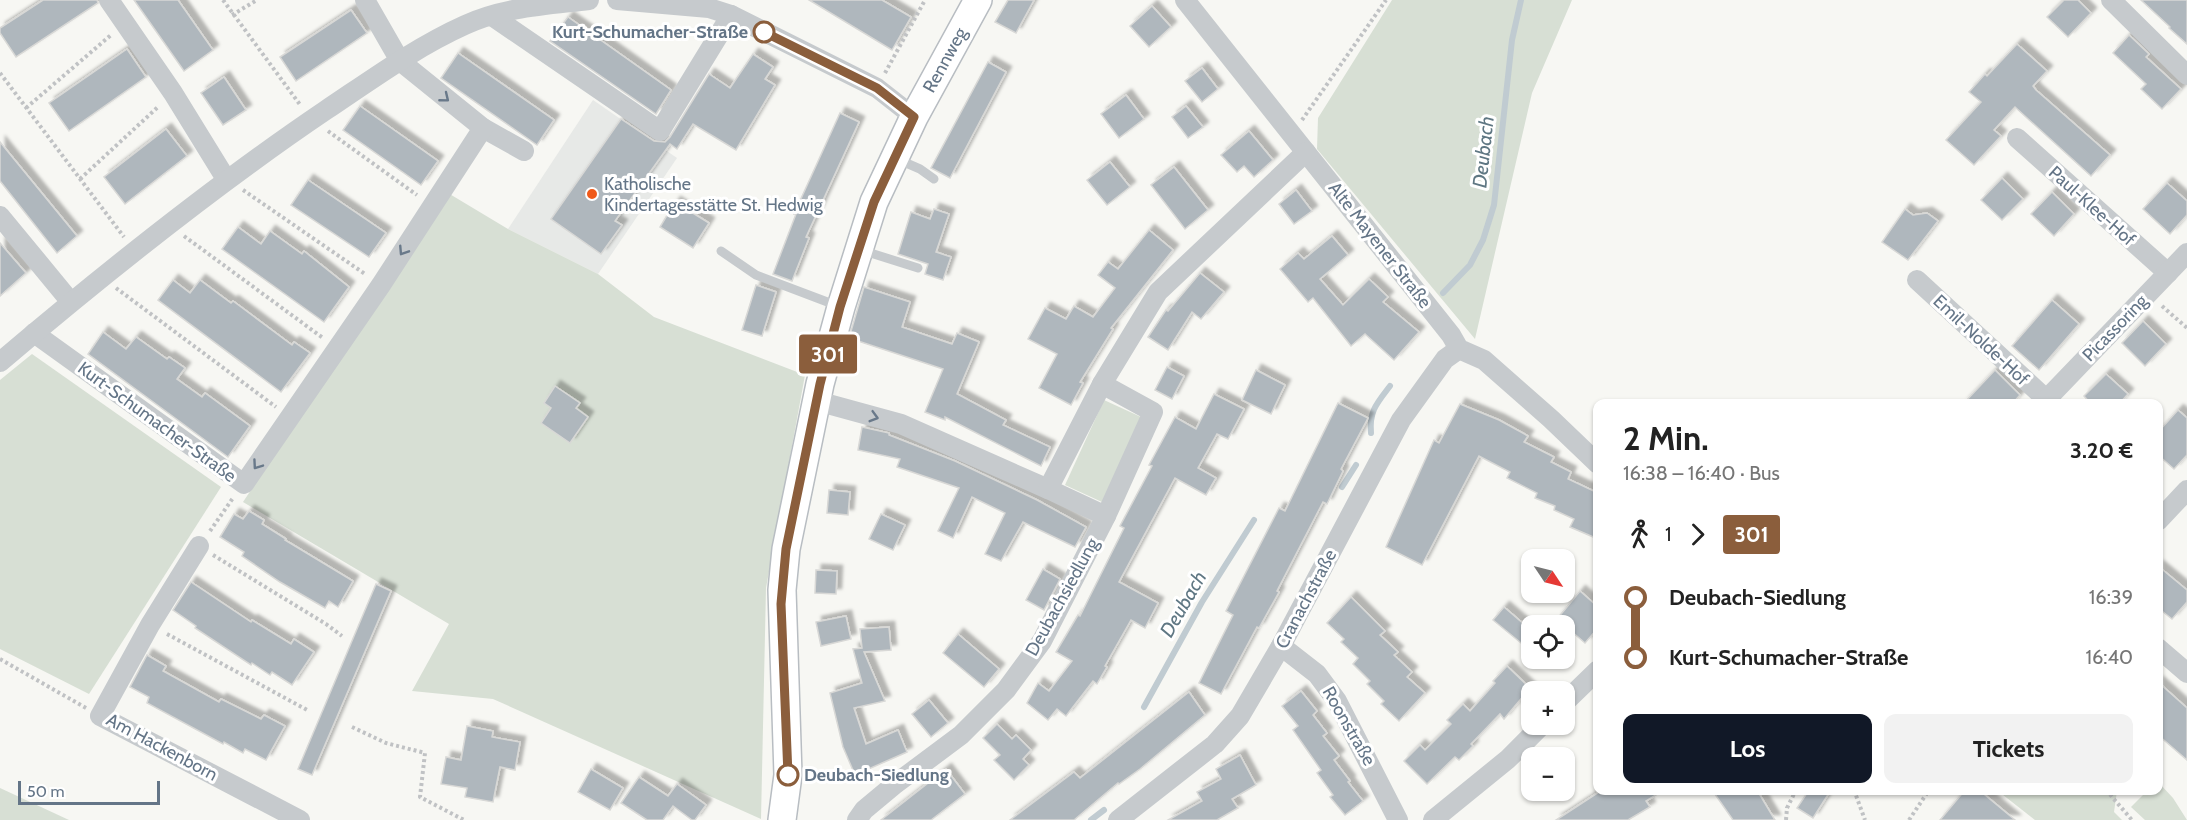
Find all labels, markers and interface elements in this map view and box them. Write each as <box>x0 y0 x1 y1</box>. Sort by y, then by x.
place label: Kurt-Schumacher-Straße <box>552 21 748 43</box>
marker: Kurt-Schumacher-Straße <box>753 21 775 43</box>
street label: Rennweg <box>918 23 972 96</box>
one-way arrow <box>438 90 449 101</box>
water label: Deubach <box>1467 115 1499 189</box>
street label: Paul-Klee-Hof <box>2044 161 2140 251</box>
place label: Katholische Kindertagesstätte St. Hedwig <box>604 173 824 216</box>
street label: Alte Mayener Straße <box>1324 177 1436 313</box>
marker: Katholische Kindertagesstätte St. Hedwig <box>585 187 599 201</box>
one-way arrow <box>399 244 410 255</box>
street label: Picassoring <box>2078 289 2153 366</box>
street label: Emil-Nolde-Hof <box>1929 290 2033 390</box>
line badge: 301 <box>794 334 862 374</box>
text: 301 <box>811 342 845 367</box>
street label: Kurt-Schumacher-Straße <box>73 357 241 487</box>
one-way arrow <box>868 410 878 422</box>
text: 2 Min. <box>1623 418 1709 458</box>
text: 3.20 € <box>2070 437 2133 464</box>
one-way arrow <box>253 459 264 470</box>
text: 16:38 – 16:40 · Bus <box>1623 461 1780 485</box>
icon: walk <box>1623 518 1656 551</box>
icon: forward <box>1681 518 1714 551</box>
text: 1 <box>1665 522 1672 546</box>
text: 301 <box>1735 522 1768 547</box>
street label: Deubachsiedlung <box>1021 533 1104 660</box>
street label: Cranachstraße <box>1271 546 1341 652</box>
north arrow <box>1521 549 1575 603</box>
map controls <box>1521 549 1575 801</box>
water label: Deubach <box>1155 567 1211 641</box>
text: Deubach-Siedlung <box>1669 584 1846 611</box>
text: 16:39 <box>2089 585 2133 609</box>
button: locate <box>1521 615 1575 669</box>
text: Kurt-Schumacher-Straße <box>1669 644 1908 671</box>
text: 16:40 <box>2085 645 2133 669</box>
button: + <box>1521 681 1575 735</box>
street label: Roonstraße <box>1318 683 1380 769</box>
street label: Am Hackenborn <box>103 708 221 786</box>
button: Los <box>1623 714 1872 783</box>
button: Tickets <box>1884 714 2133 783</box>
button: − <box>1521 747 1575 801</box>
marker: Deubach-Siedlung <box>777 764 799 786</box>
place label: Deubach-Siedlung <box>804 764 949 786</box>
scale bar <box>18 778 160 806</box>
text: 50 m <box>27 782 64 801</box>

